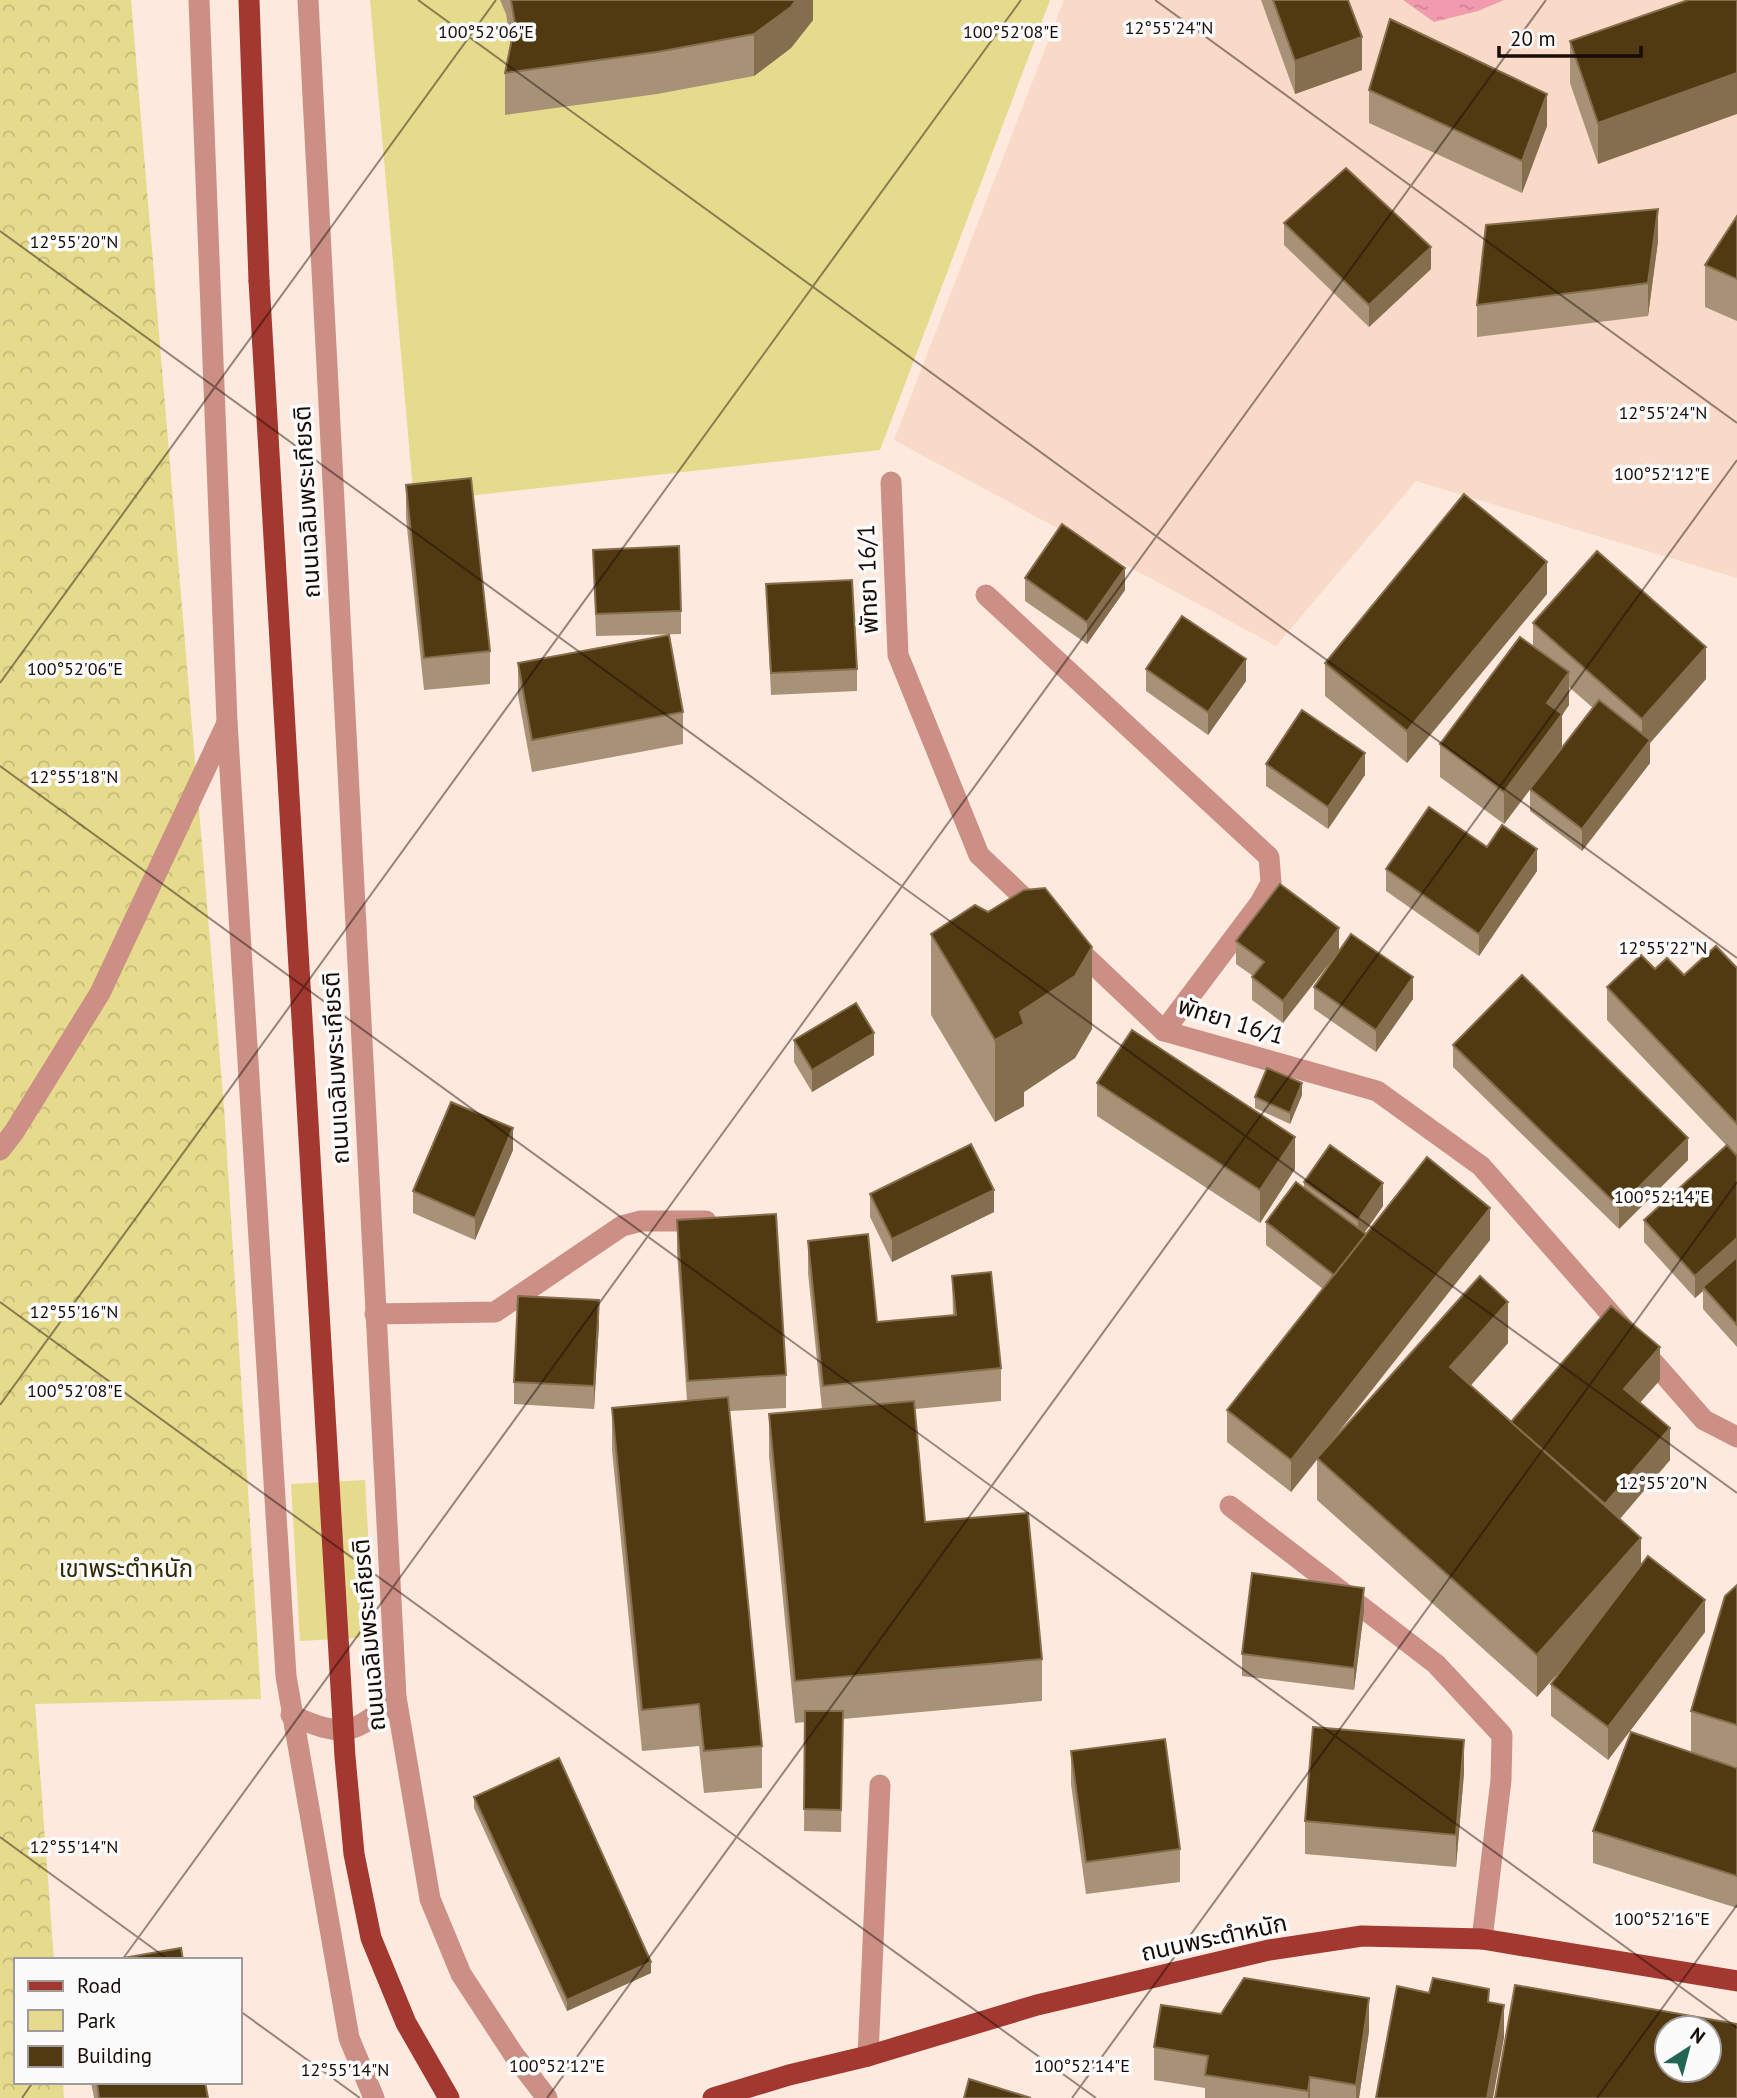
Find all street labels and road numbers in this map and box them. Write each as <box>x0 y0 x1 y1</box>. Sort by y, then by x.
street label: ถนนเฉลิมพระเกียรติ <box>286 405 327 599</box>
street label: พัทยา 16/1 <box>850 524 885 634</box>
street label: ถนนเฉลิมพระเกียรติ <box>315 971 356 1165</box>
street label: พัทยา 16/1 <box>1174 990 1288 1051</box>
street label: ถนนเฉลิมพระเกียรติ <box>345 1538 392 1732</box>
street label: ถนนพระตำหนัก <box>1138 1907 1290 1968</box>

